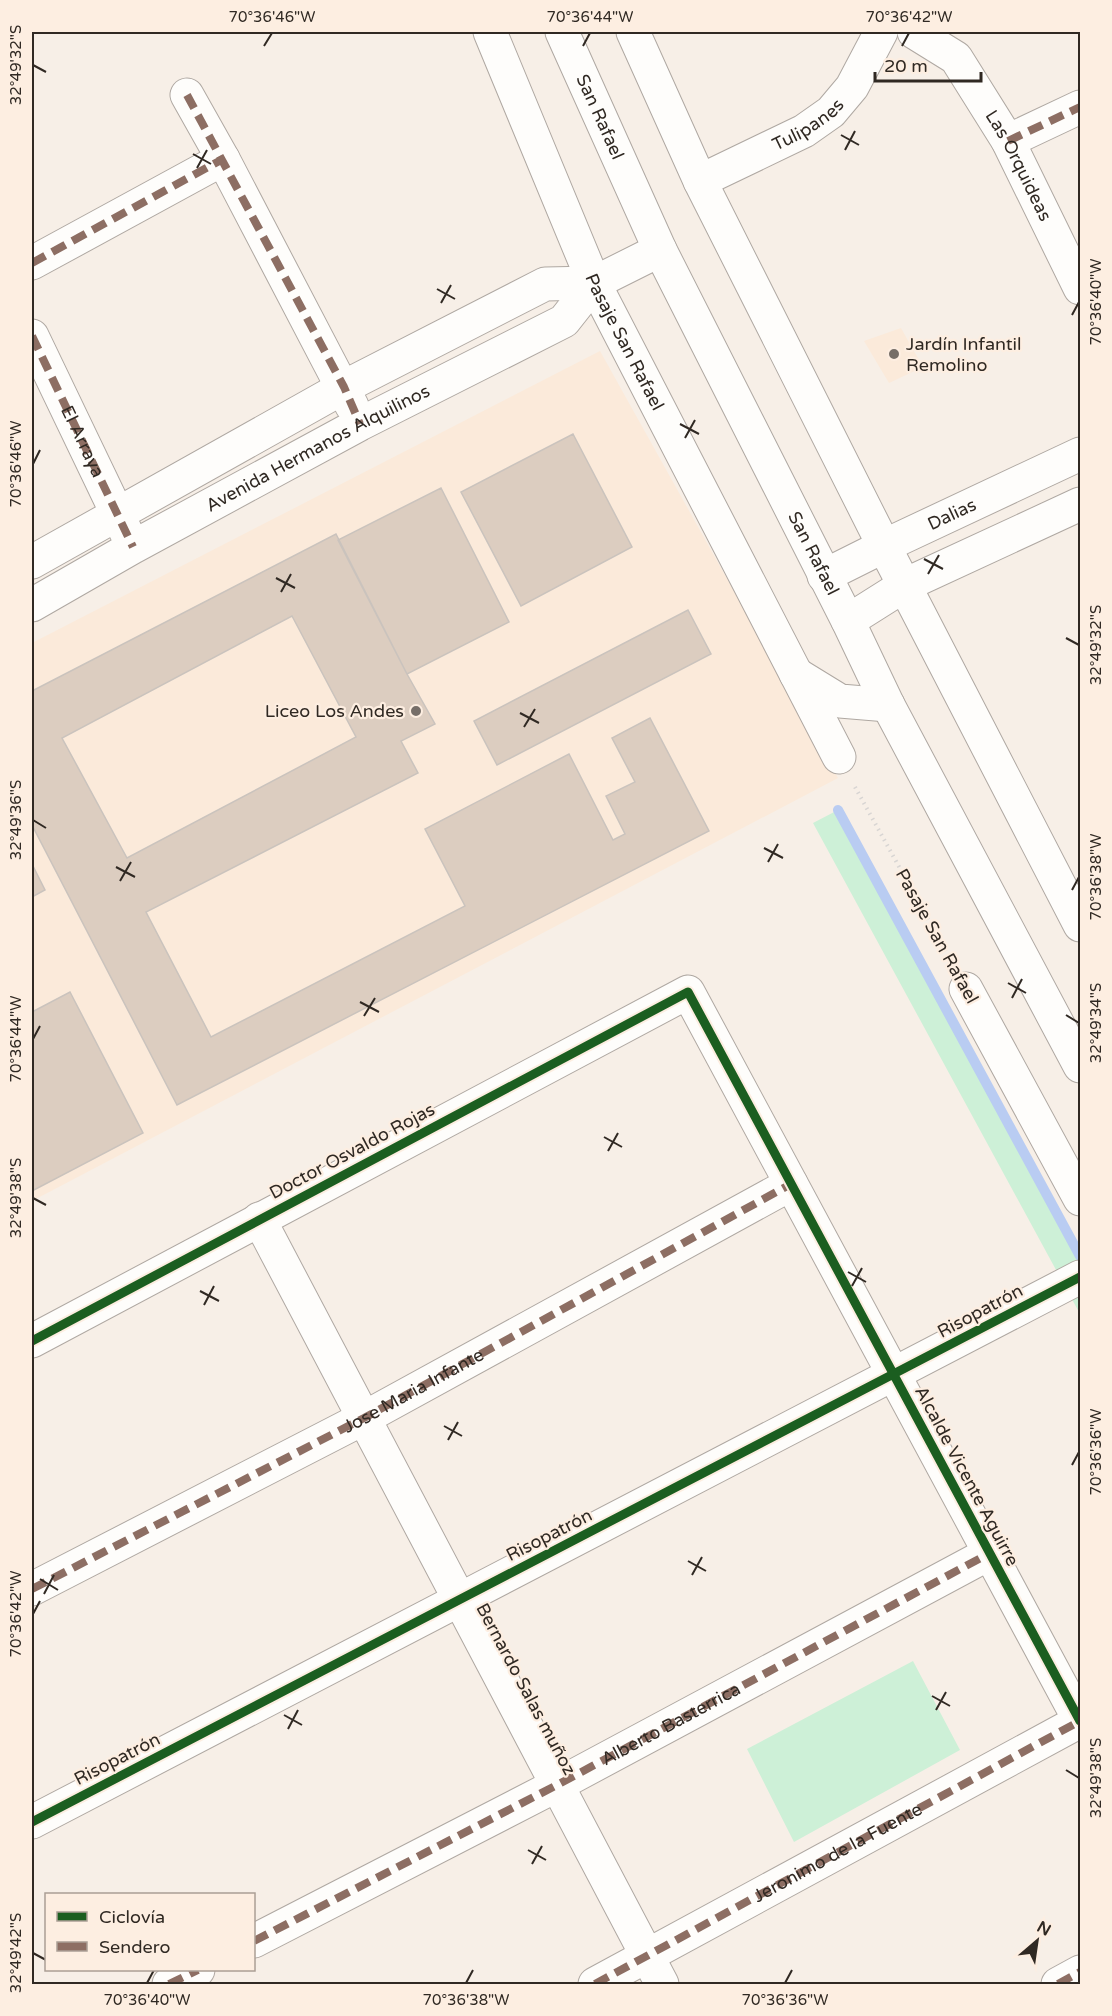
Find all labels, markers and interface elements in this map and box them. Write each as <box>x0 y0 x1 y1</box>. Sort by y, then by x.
text: 70°36'46"W <box>229 8 315 26</box>
text: 70°36'44"W <box>547 8 633 26</box>
text: 70°36'42"W <box>866 8 952 26</box>
text: 32°49'32"S <box>7 25 25 105</box>
scale bar <box>875 45 982 83</box>
text: 20 m <box>884 55 928 77</box>
street label: San Rafael <box>571 71 629 163</box>
street label: Tulipanes <box>769 94 849 156</box>
street label: Las Orquideas <box>980 106 1056 225</box>
text: 70°36'40"W <box>1087 259 1105 345</box>
street label: Pasaje San Rafael <box>580 270 669 414</box>
place label: Jardín Infantil Remolino <box>906 333 1022 376</box>
marker: Jardín Infantil Remolino <box>887 347 901 361</box>
street label: Avenida Hermanos Alquilinos <box>202 380 433 517</box>
street label: El Arraya <box>56 402 109 481</box>
text: 70°36'46"W <box>7 421 25 507</box>
street label: Dalias <box>924 493 980 535</box>
street label: San Rafael <box>783 508 844 599</box>
text: 32°49'32"S <box>1087 605 1105 685</box>
place label: Liceo Los Andes <box>265 700 404 722</box>
marker: Liceo Los Andes <box>409 704 423 718</box>
text: 32°49'36"S <box>7 780 25 860</box>
text: 70°36'38"W <box>1087 834 1105 920</box>
street label: Pasaje San Rafael <box>891 865 983 1007</box>
text: 32°49'34"S <box>1087 983 1105 1063</box>
text: 70°36'44"W <box>7 996 25 1082</box>
street label: Doctor Osvaldo Rojas <box>266 1098 438 1204</box>
text: 32°49'38"S <box>7 1158 25 1238</box>
street label: Risopatrón <box>934 1279 1026 1343</box>
street label: Jose Maria Infante <box>340 1344 488 1438</box>
street label: Alcalde Vicente Aguirre <box>910 1382 1024 1570</box>
text: 70°36'36"W <box>1087 1409 1105 1495</box>
street label: Risopatrón <box>502 1504 596 1566</box>
text: 70°36'42"W <box>7 1571 25 1657</box>
street label: Bernardo Salas muñoz <box>471 1599 581 1779</box>
street label: Alberto Basterrica <box>597 1678 744 1770</box>
street label: Risopatrón <box>70 1728 164 1790</box>
text: 32°49'38"S <box>1087 1738 1105 1818</box>
street label: Jeronimo de la Fuente <box>750 1798 926 1907</box>
legend <box>45 1893 255 1971</box>
text: Ciclovía <box>99 1906 165 1928</box>
north arrow <box>1007 1911 1067 1971</box>
text: 32°49'42"S <box>7 1913 25 1993</box>
text: N <box>1033 1917 1054 1941</box>
text: Sendero <box>99 1936 170 1958</box>
text: 70°36'40"W <box>104 1991 190 2009</box>
text: 70°36'38"W <box>423 1991 509 2009</box>
text: 70°36'36"W <box>742 1991 828 2009</box>

